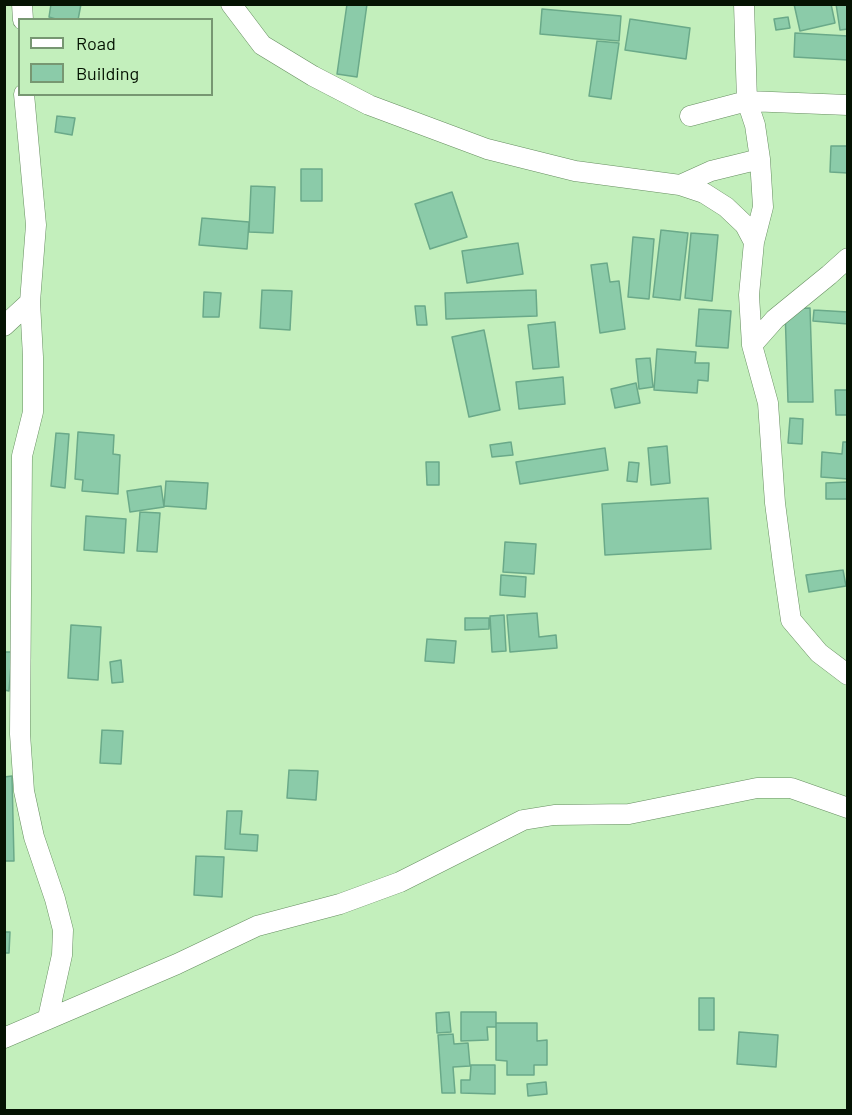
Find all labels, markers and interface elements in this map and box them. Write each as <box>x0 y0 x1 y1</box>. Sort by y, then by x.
legend <box>18 18 213 96</box>
text: Road <box>76 32 116 54</box>
text: Building <box>76 62 139 84</box>

